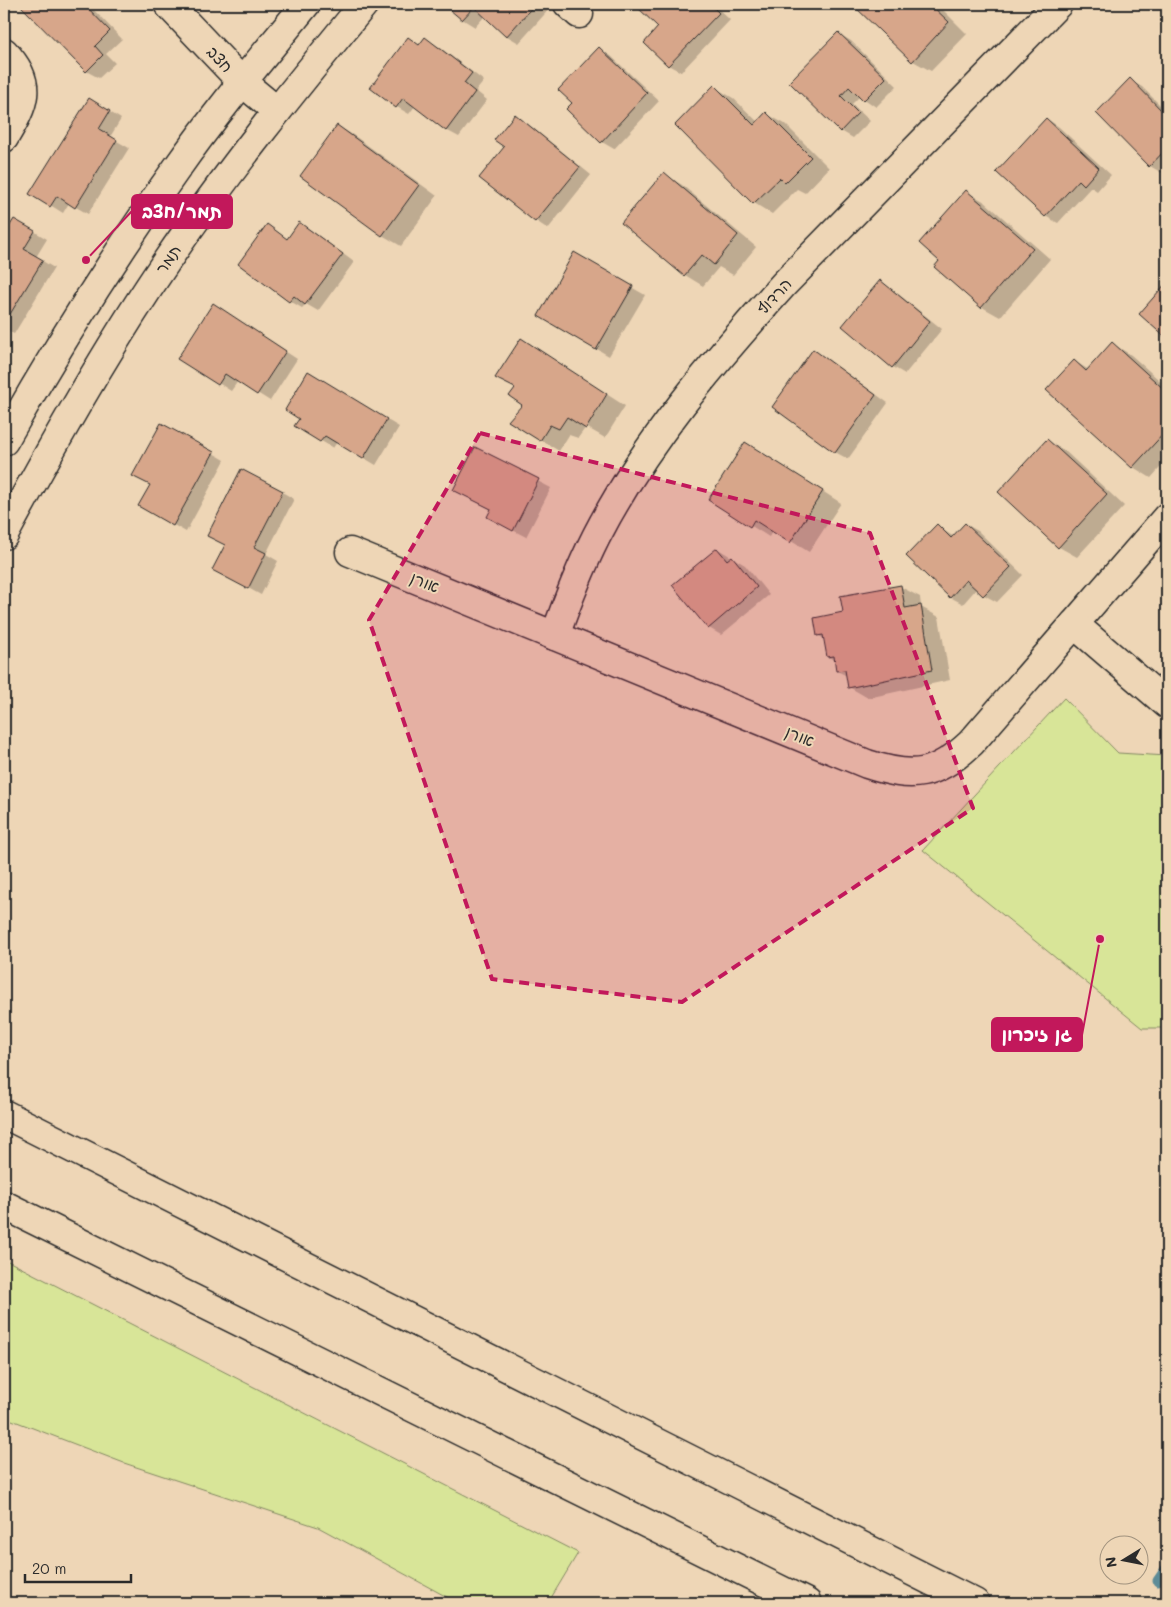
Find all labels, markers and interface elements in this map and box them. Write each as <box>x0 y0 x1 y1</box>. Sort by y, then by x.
street label: חצב <box>203 41 238 76</box>
callout: תמר/חצב <box>132 195 232 228</box>
text: תמר/חצב <box>142 199 222 223</box>
street label: תמר <box>150 240 185 277</box>
street label: הרדוף <box>752 273 796 318</box>
street label: אורן <box>407 566 443 598</box>
street label: אורן <box>782 720 818 752</box>
callout: גן זיכרון <box>992 1018 1082 1051</box>
text: גן זיכרון <box>1002 1022 1073 1046</box>
north arrow <box>1098 1534 1148 1584</box>
scale bar <box>25 1552 131 1584</box>
text: N <box>1100 1555 1121 1569</box>
text: 20 m <box>32 1558 66 1578</box>

